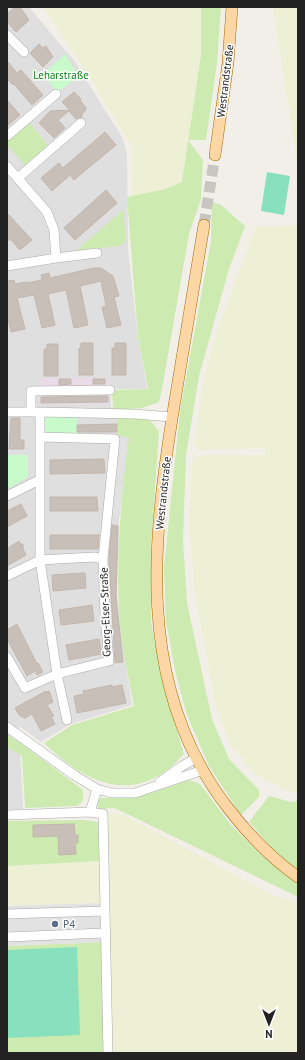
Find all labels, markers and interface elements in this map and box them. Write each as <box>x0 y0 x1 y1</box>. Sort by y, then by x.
street label: Westrandstraße <box>214 43 236 118</box>
park label: Leharstraße <box>33 68 89 82</box>
street label: Westrandstraße <box>152 455 174 530</box>
street label: Georg-Elser-Straße <box>96 567 114 657</box>
place label: P4 <box>63 917 75 931</box>
marker: P4 <box>50 919 60 929</box>
north arrow <box>249 1004 289 1044</box>
text: N <box>265 1027 273 1041</box>

